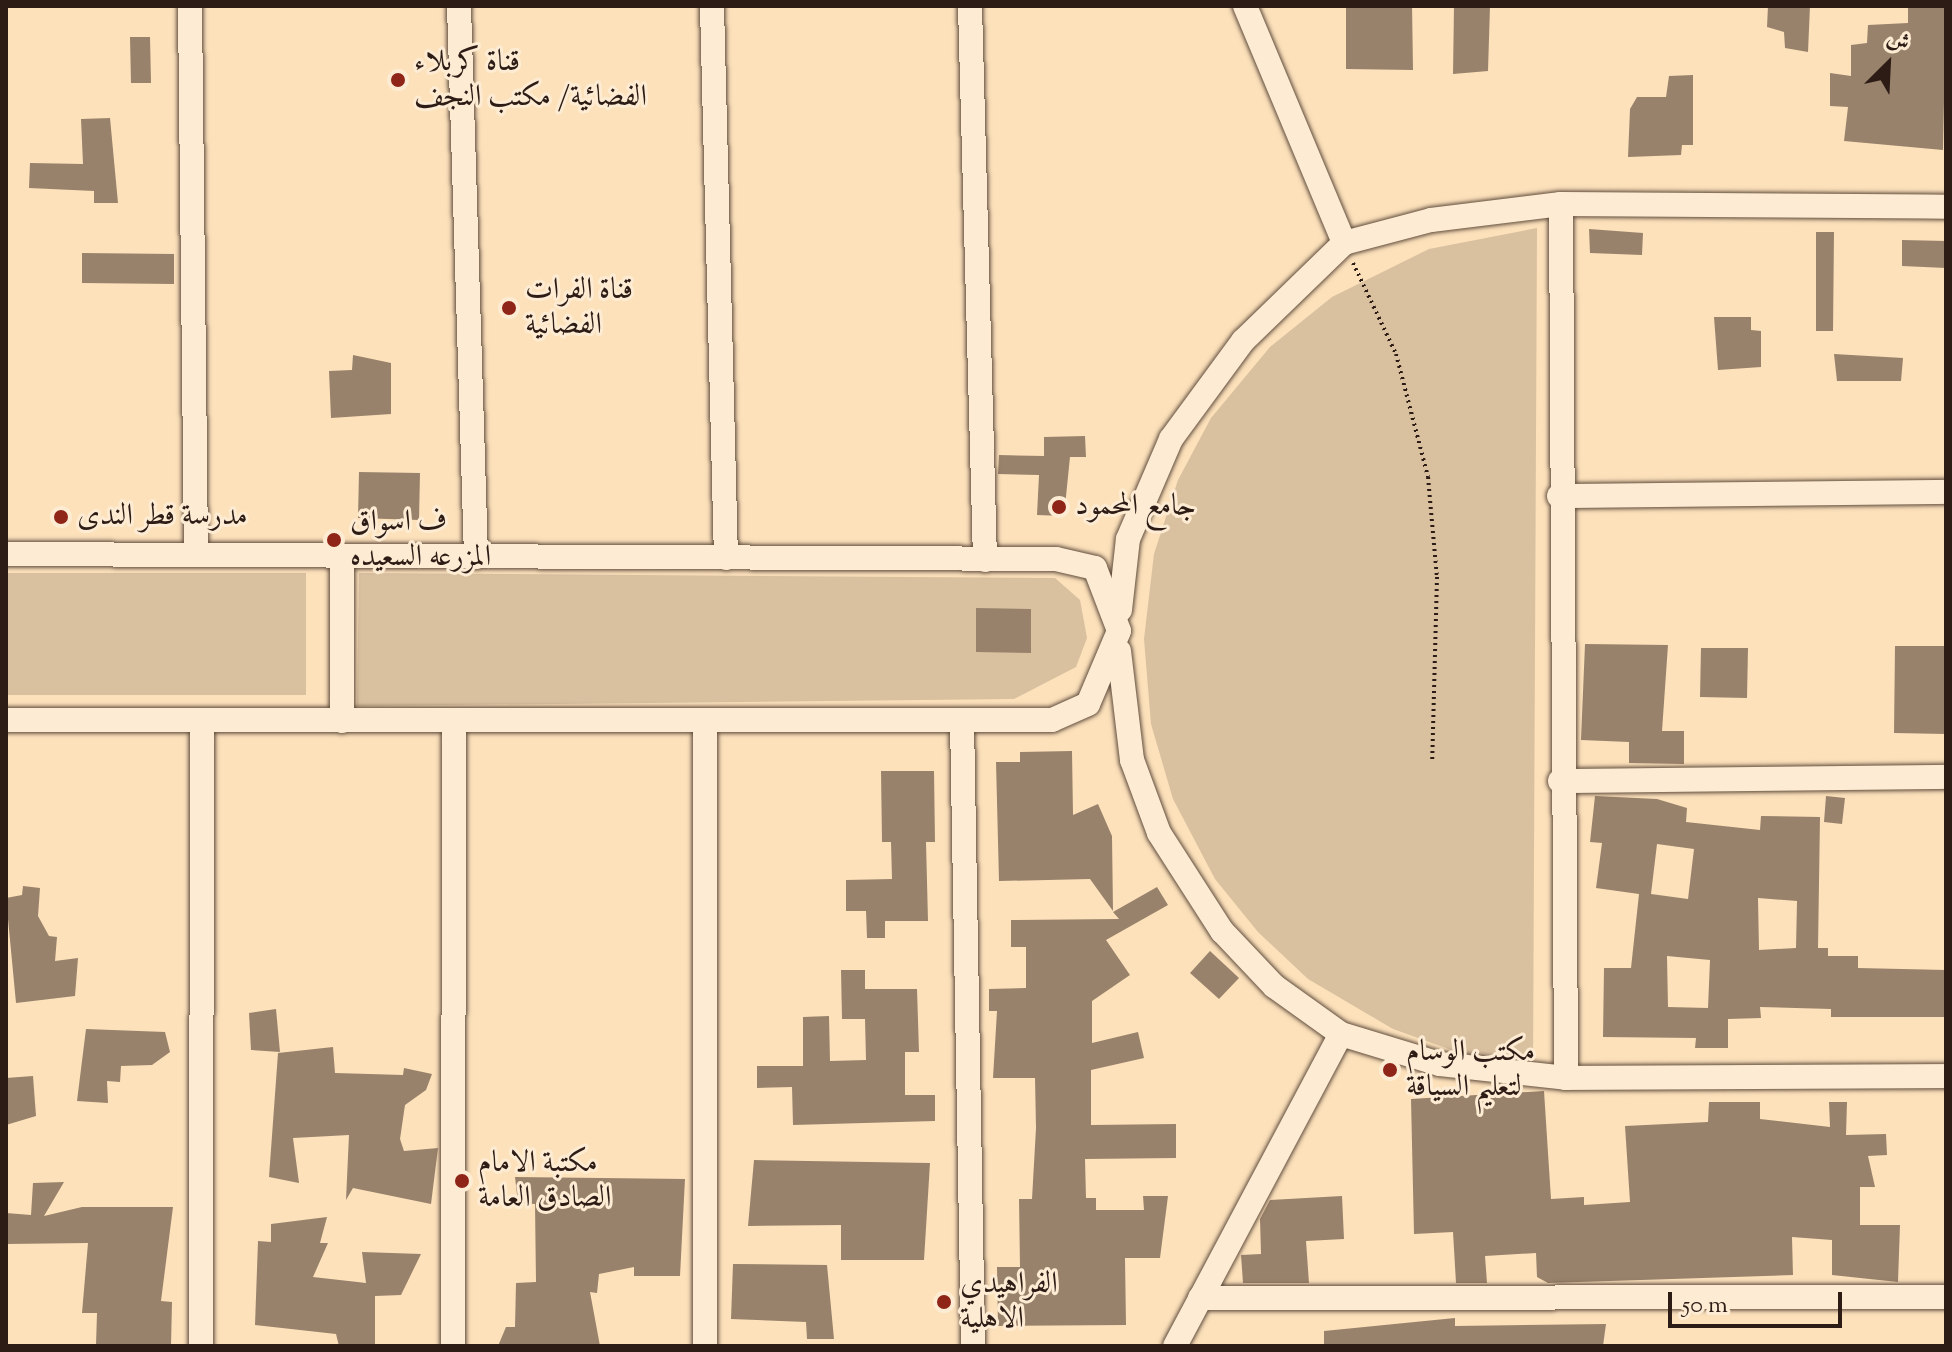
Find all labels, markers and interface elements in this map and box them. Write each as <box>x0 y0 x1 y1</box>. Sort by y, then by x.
text: ش <box>1881 23 1914 61</box>
north arrow <box>1848 24 1928 104</box>
place label: قناة كربلاء الفضائية/ مكتب النجف <box>414 45 647 116</box>
marker: قناة كربلاء الفضائية/ مكتب النجف <box>389 71 407 89</box>
place label: قناة الفرات الفضائية <box>525 273 633 344</box>
marker: قناة الفرات الفضائية <box>500 299 518 317</box>
place label: جامع المحمود <box>1075 489 1196 525</box>
marker: جامع المحمود <box>1050 498 1068 516</box>
place label: مدرسة قطر الندى <box>77 499 248 535</box>
place label: ف اسواق المزرعه السعيده <box>350 505 491 576</box>
marker: مدرسة قطر الندى <box>52 508 70 526</box>
marker: ف اسواق المزرعه السعيده <box>325 531 343 549</box>
place label: مكتب الوسام لتعليم السياقة <box>1406 1035 1535 1106</box>
marker: مكتب الوسام لتعليم السياقة <box>1381 1061 1399 1079</box>
place label: مكتبة الامام الصادق العامة <box>478 1146 611 1216</box>
marker: مكتبة الامام الصادق العامة <box>453 1172 471 1190</box>
place label: الفراهيدي الاهلية <box>960 1267 1058 1338</box>
scale bar <box>1672 1276 1846 1326</box>
text: 50 m <box>1682 1289 1728 1323</box>
marker: الفراهيدي الاهلية <box>935 1293 953 1311</box>

